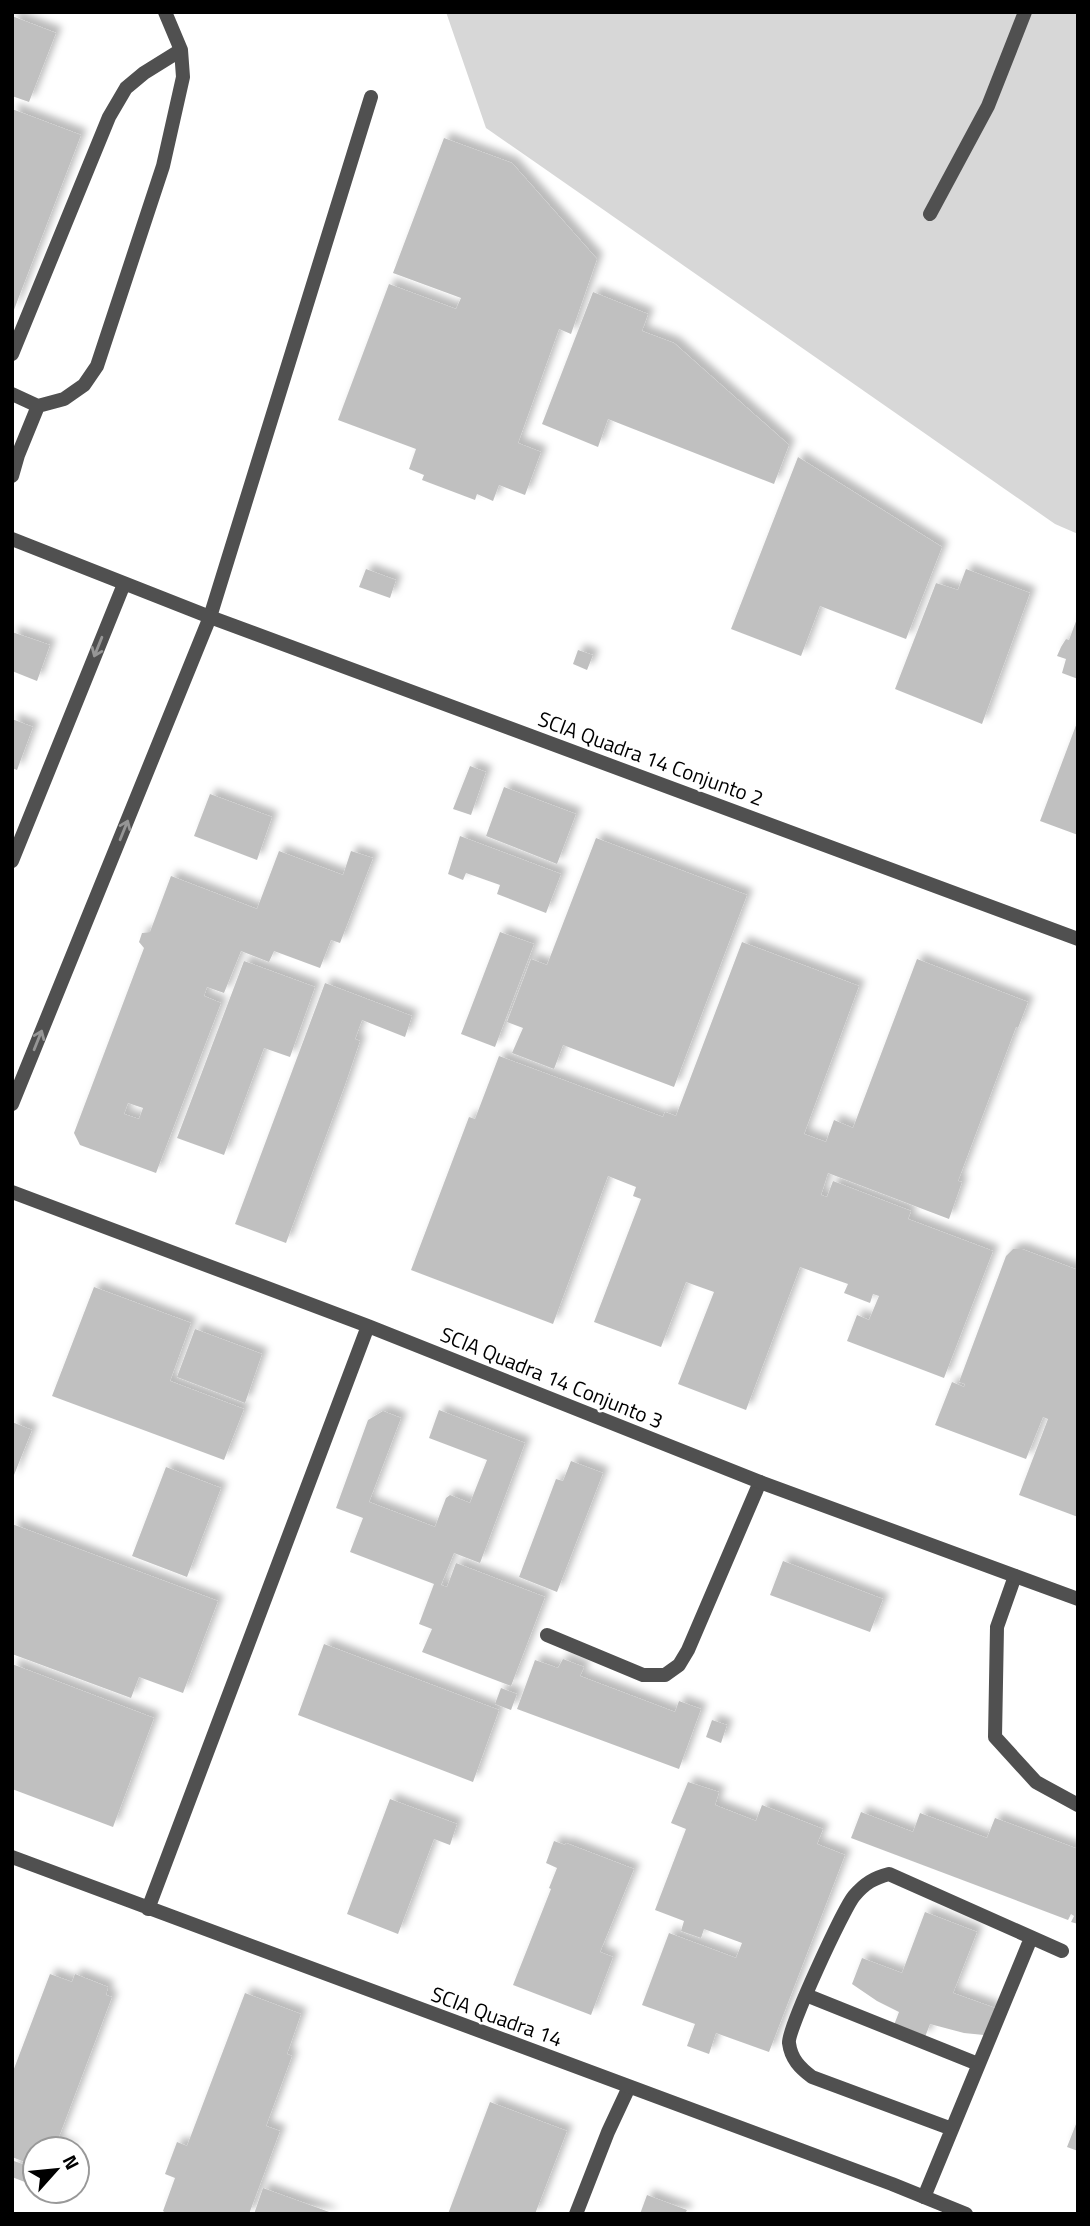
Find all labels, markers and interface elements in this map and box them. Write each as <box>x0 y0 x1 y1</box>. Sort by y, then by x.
one-way arrow <box>91 636 104 658</box>
street label: SCIA Quadra 14 Conjunto 2 <box>534 702 768 814</box>
one-way arrow <box>118 819 131 841</box>
one-way arrow <box>32 1030 45 1052</box>
street label: SCIA Quadra 14 Conjunto 3 <box>436 1318 668 1436</box>
street label: SCIA Quadra 14 <box>427 1977 567 2055</box>
north arrow <box>21 2135 91 2205</box>
text: N <box>56 2150 88 2175</box>

